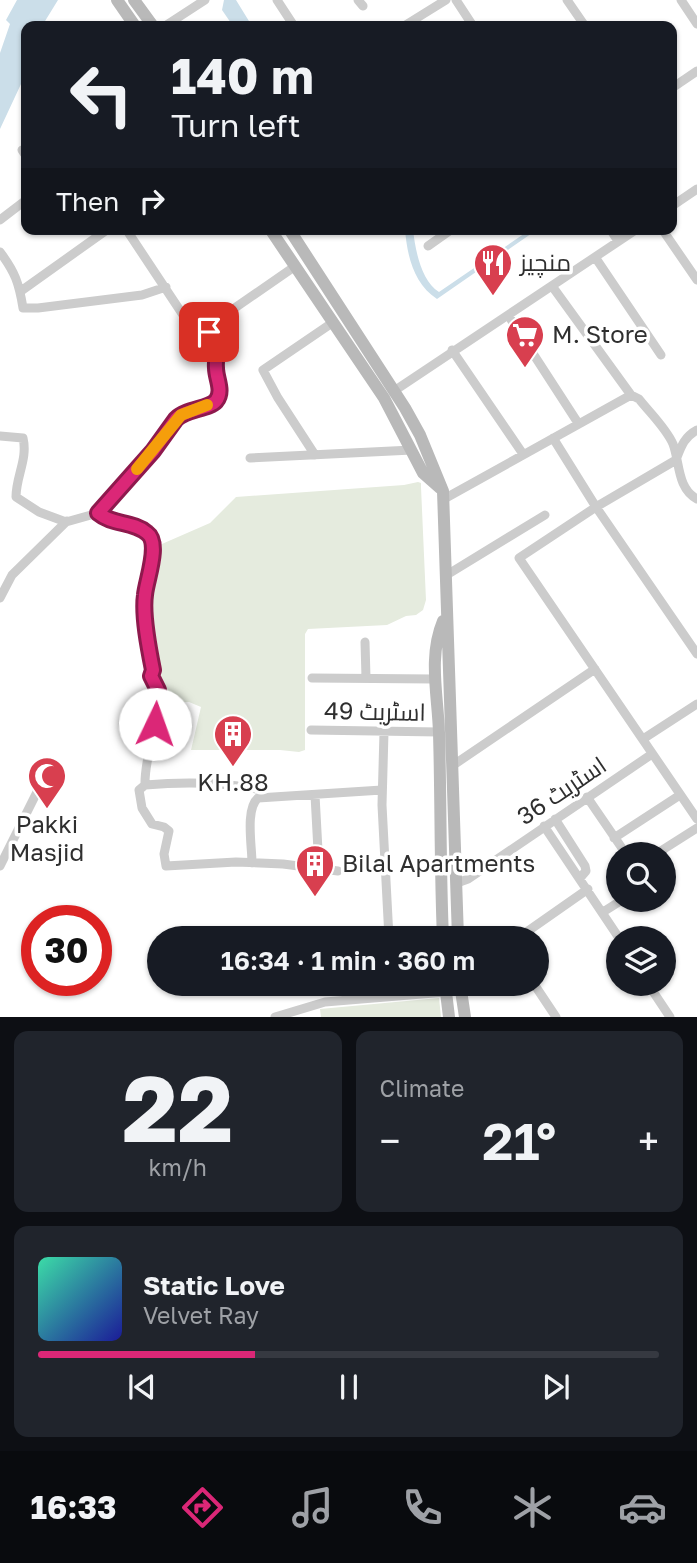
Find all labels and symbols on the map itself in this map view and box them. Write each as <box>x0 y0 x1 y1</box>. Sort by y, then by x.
restaurant icon: منچیز <box>472 242 514 297</box>
place label: منچیز <box>518 247 571 279</box>
pin <box>179 302 239 362</box>
supermarket icon: M. Store <box>504 314 546 369</box>
place label: M. Store <box>552 319 648 348</box>
position arrow <box>118 687 192 761</box>
street label: اسٹریٹ 49 <box>324 695 426 726</box>
building icon: KH.88 <box>212 713 254 768</box>
street label: اسٹریٹ 36 <box>511 749 611 830</box>
mosque icon: Pakki Masjid <box>26 755 68 810</box>
place label: KH.88 <box>197 767 269 796</box>
place label: Pakki Masjid <box>10 809 84 866</box>
building icon: Bilal Apartments <box>294 843 336 898</box>
place label: Bilal Apartments <box>342 848 535 877</box>
speed limit sign: 30 <box>21 905 112 996</box>

